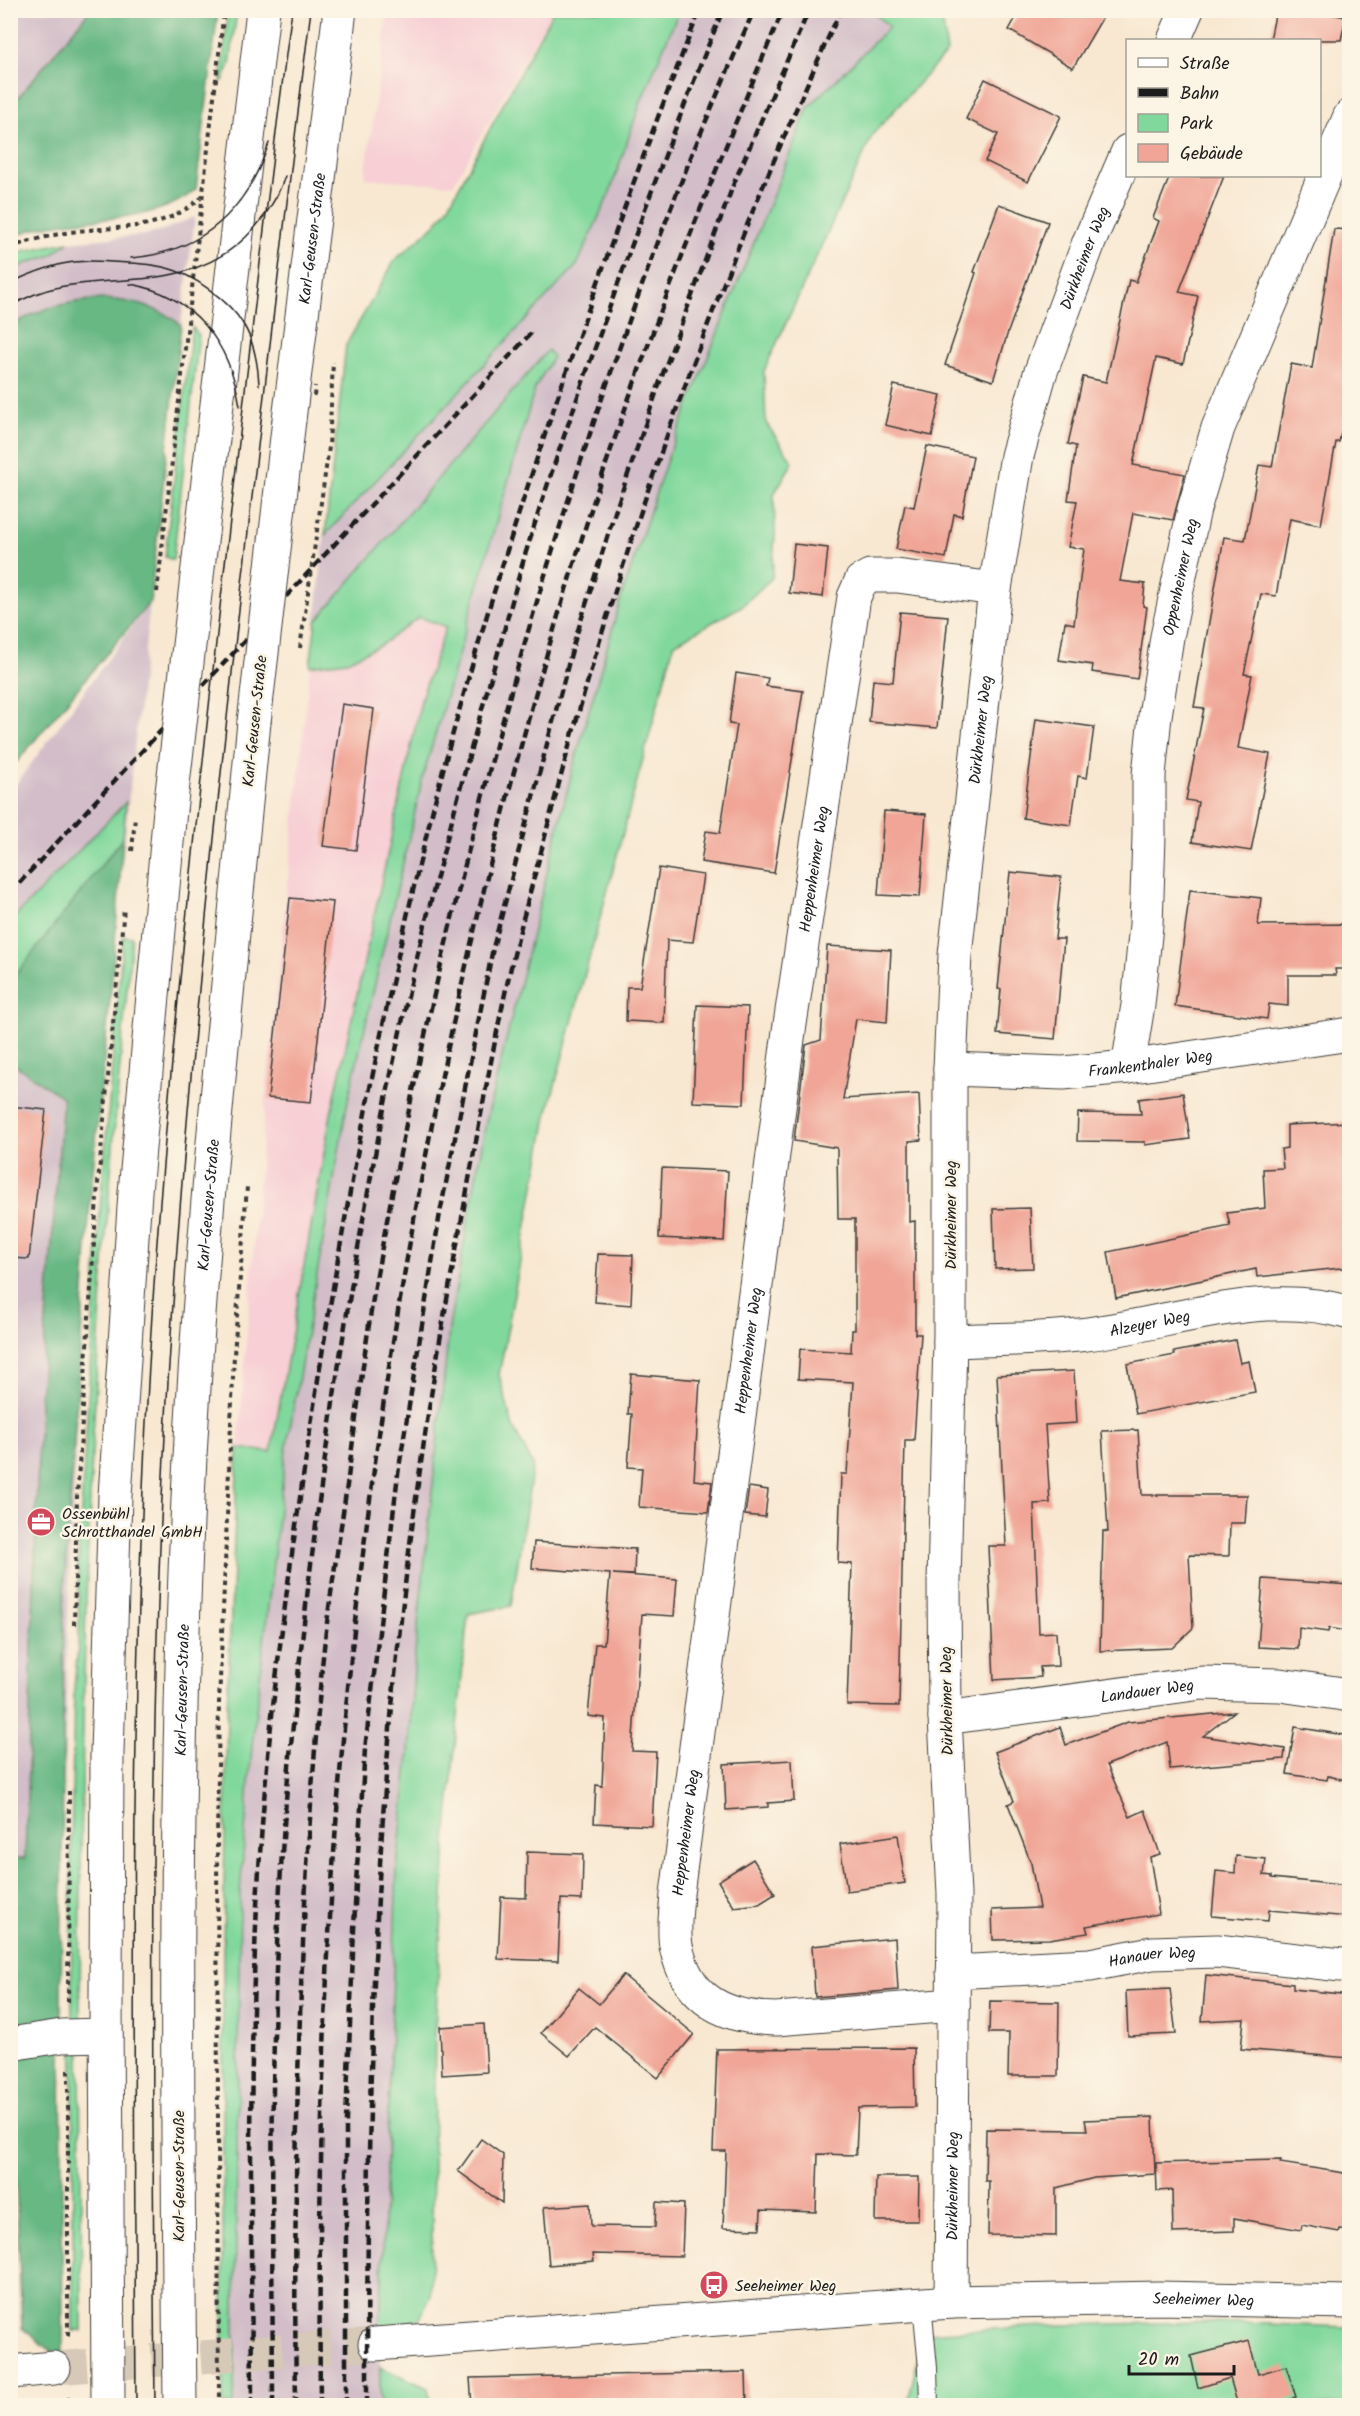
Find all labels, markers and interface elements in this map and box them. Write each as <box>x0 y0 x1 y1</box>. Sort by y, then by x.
legend <box>1126 39 1321 177</box>
text: Straße <box>1180 50 1230 79</box>
text: Bahn <box>1180 80 1219 109</box>
text: Park <box>1180 110 1213 139</box>
text: Gebäude <box>1180 140 1243 169</box>
street label: Karl-Geusen-Straße <box>293 171 334 306</box>
street label: Dürkheimer Weg <box>1054 202 1117 314</box>
street label: Oppenheimer Weg <box>1157 516 1206 638</box>
street label: Karl-Geusen-Straße <box>236 654 275 788</box>
street label: Dürkheimer Weg <box>963 674 999 786</box>
street label: Heppenheimer Weg <box>793 804 837 934</box>
street label: Frankenthaler Weg <box>1087 1044 1215 1085</box>
street label: Karl-Geusen-Straße <box>191 1138 227 1272</box>
street label: Dürkheimer Weg <box>939 1160 964 1270</box>
street label: Heppenheimer Weg <box>728 1286 770 1416</box>
street label: Alzeyer Weg <box>1108 1304 1193 1344</box>
place label: Ossenbühl Schrotthandel GmbH <box>62 1502 203 1545</box>
office icon: Ossenbühl Schrotthandel GmbH <box>25 1506 57 1538</box>
street label: Karl-Geusen-Straße <box>169 1624 197 1756</box>
street label: Dürkheimer Weg <box>934 1646 961 1756</box>
street label: Landauer Weg <box>1099 1673 1196 1711</box>
street label: Heppenheimer Weg <box>666 1768 707 1897</box>
street label: Hanauer Weg <box>1106 1941 1196 1975</box>
street label: Karl-Geusen-Straße <box>167 2110 192 2242</box>
street label: Dürkheimer Weg <box>940 2131 966 2241</box>
bus stop icon: Seeheimer Weg <box>698 2269 730 2301</box>
place label: Seeheimer Weg <box>735 2274 836 2299</box>
street label: Seeheimer Weg <box>1152 2287 1254 2314</box>
scale bar <box>1129 2338 1234 2376</box>
text: 20 m <box>1138 2346 1179 2375</box>

